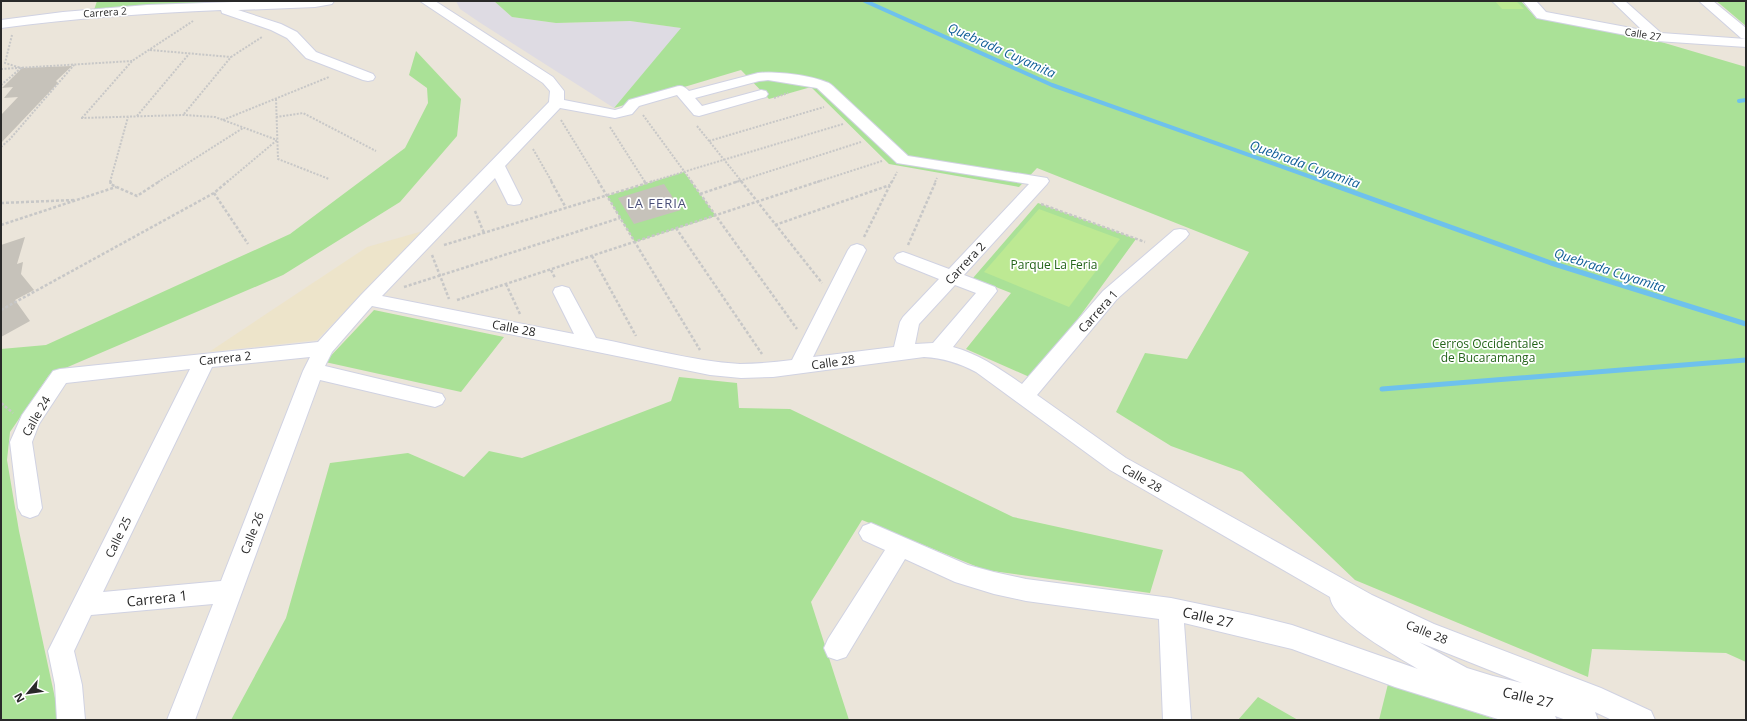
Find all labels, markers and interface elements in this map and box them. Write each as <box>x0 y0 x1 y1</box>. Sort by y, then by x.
street label: Carrera 2 <box>83 3 128 21</box>
water label: Quebrada Cuyamita <box>945 18 1059 82</box>
street label: Calle 27 <box>1624 24 1662 44</box>
water label: Quebrada Cuyamita <box>1247 136 1363 193</box>
district label: LA FERIA <box>627 194 687 212</box>
street label: Carrera 2 <box>941 238 989 288</box>
water label: Quebrada Cuyamita <box>1552 243 1669 297</box>
park label: Parque La Feria <box>1011 256 1097 273</box>
street label: Carrera 1 <box>1074 286 1122 336</box>
street label: Calle 28 <box>491 315 537 341</box>
park label: Cerros Occidentales de Bucaramanga <box>1432 335 1544 366</box>
street label: Carrera 2 <box>198 347 252 369</box>
street label: Calle 28 <box>810 351 856 373</box>
street label: Calle 24 <box>18 393 54 439</box>
street label: Calle 28 <box>1119 460 1165 496</box>
street label: Calle 26 <box>236 509 268 557</box>
street label: Calle 25 <box>101 513 135 560</box>
street label: Carrera 1 <box>126 585 188 611</box>
street label: Calle 27 <box>1181 602 1235 632</box>
street label: Calle 28 <box>1403 616 1451 648</box>
north arrow <box>8 673 48 713</box>
street label: Calle 27 <box>1501 682 1555 712</box>
text: N <box>10 691 28 706</box>

